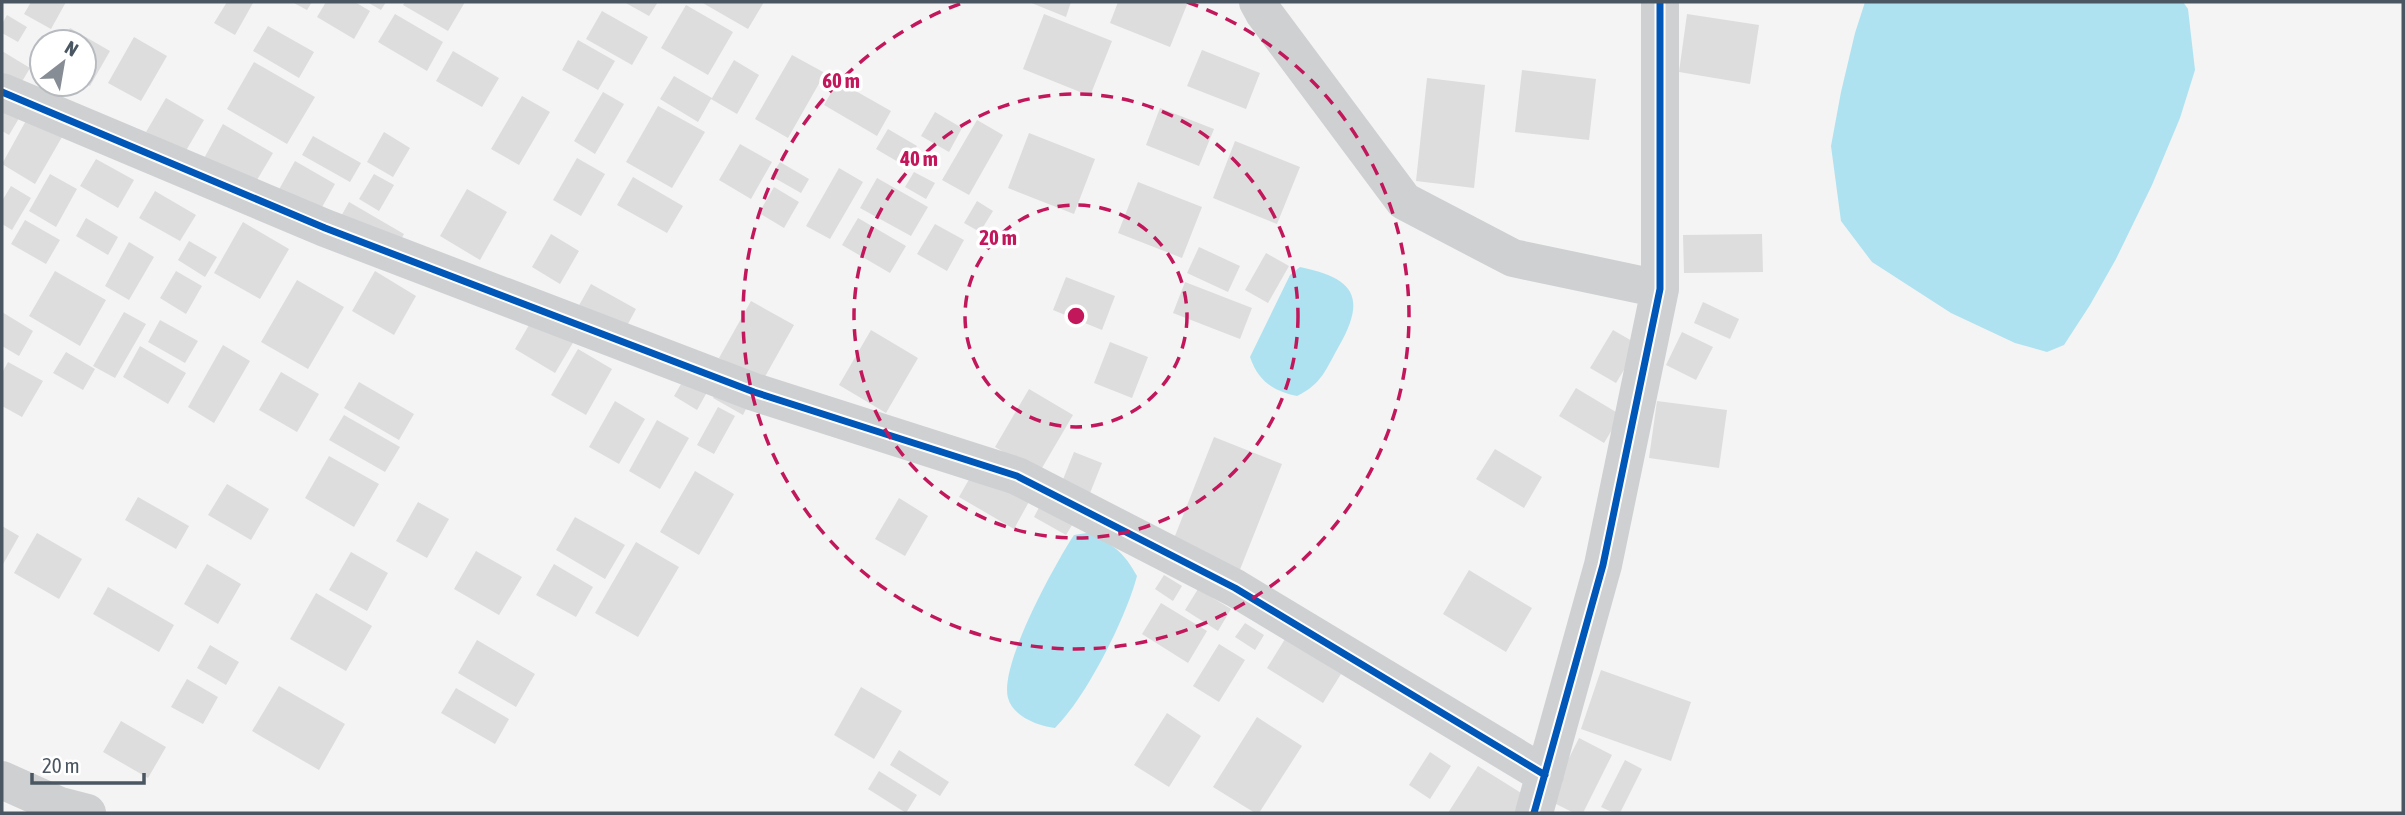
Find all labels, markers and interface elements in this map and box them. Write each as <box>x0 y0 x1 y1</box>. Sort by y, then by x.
north arrow <box>28 28 98 98</box>
text: N <box>61 36 82 61</box>
text: 60 m <box>822 68 860 92</box>
text: 40 m <box>899 146 938 170</box>
text: 20 m <box>979 225 1017 249</box>
centre of rings <box>1064 304 1088 328</box>
scale bar <box>32 742 144 786</box>
text: 20 m <box>42 753 80 777</box>

